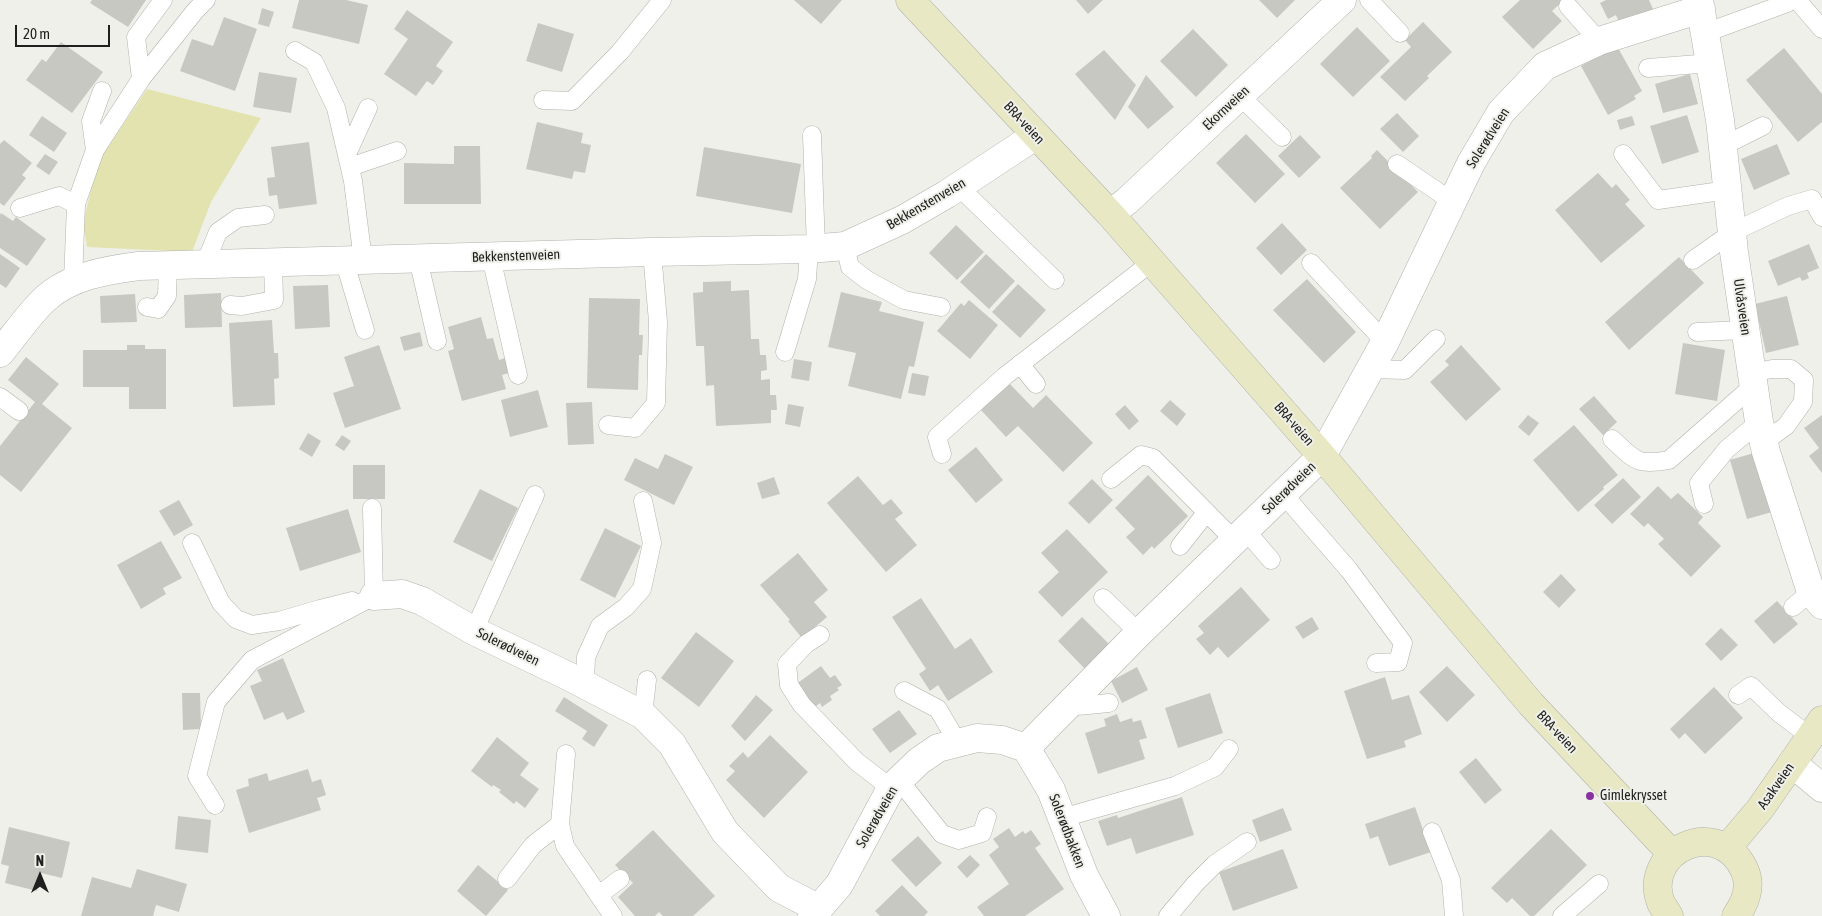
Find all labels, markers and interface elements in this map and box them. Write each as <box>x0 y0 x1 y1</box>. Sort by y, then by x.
scale bar <box>18 15 112 47</box>
text: 20 m <box>23 25 50 42</box>
street label: Ekornveien <box>1199 82 1253 134</box>
street label: BRA-veien <box>1000 98 1048 148</box>
street label: Solerødveien <box>1463 105 1513 171</box>
street label: Bekkenstenveien <box>883 175 969 233</box>
street label: Bekkenstenveien <box>471 246 561 266</box>
street label: Ulvåsveien <box>1730 277 1754 337</box>
street label: BRA-veien <box>1270 399 1318 449</box>
street label: Solerødveien <box>1259 458 1319 518</box>
street label: Solerødveien <box>474 625 542 669</box>
street label: BRA-veien <box>1533 707 1581 757</box>
street label: Asakveien <box>1754 760 1798 812</box>
street label: Solerødveien <box>853 783 901 851</box>
place label: Gimlekrysset <box>1600 788 1667 804</box>
marker: Gimlekrysset <box>1584 790 1596 802</box>
street label: Solerødbakken <box>1045 792 1089 870</box>
north arrow <box>15 851 65 901</box>
text: N <box>36 853 44 869</box>

